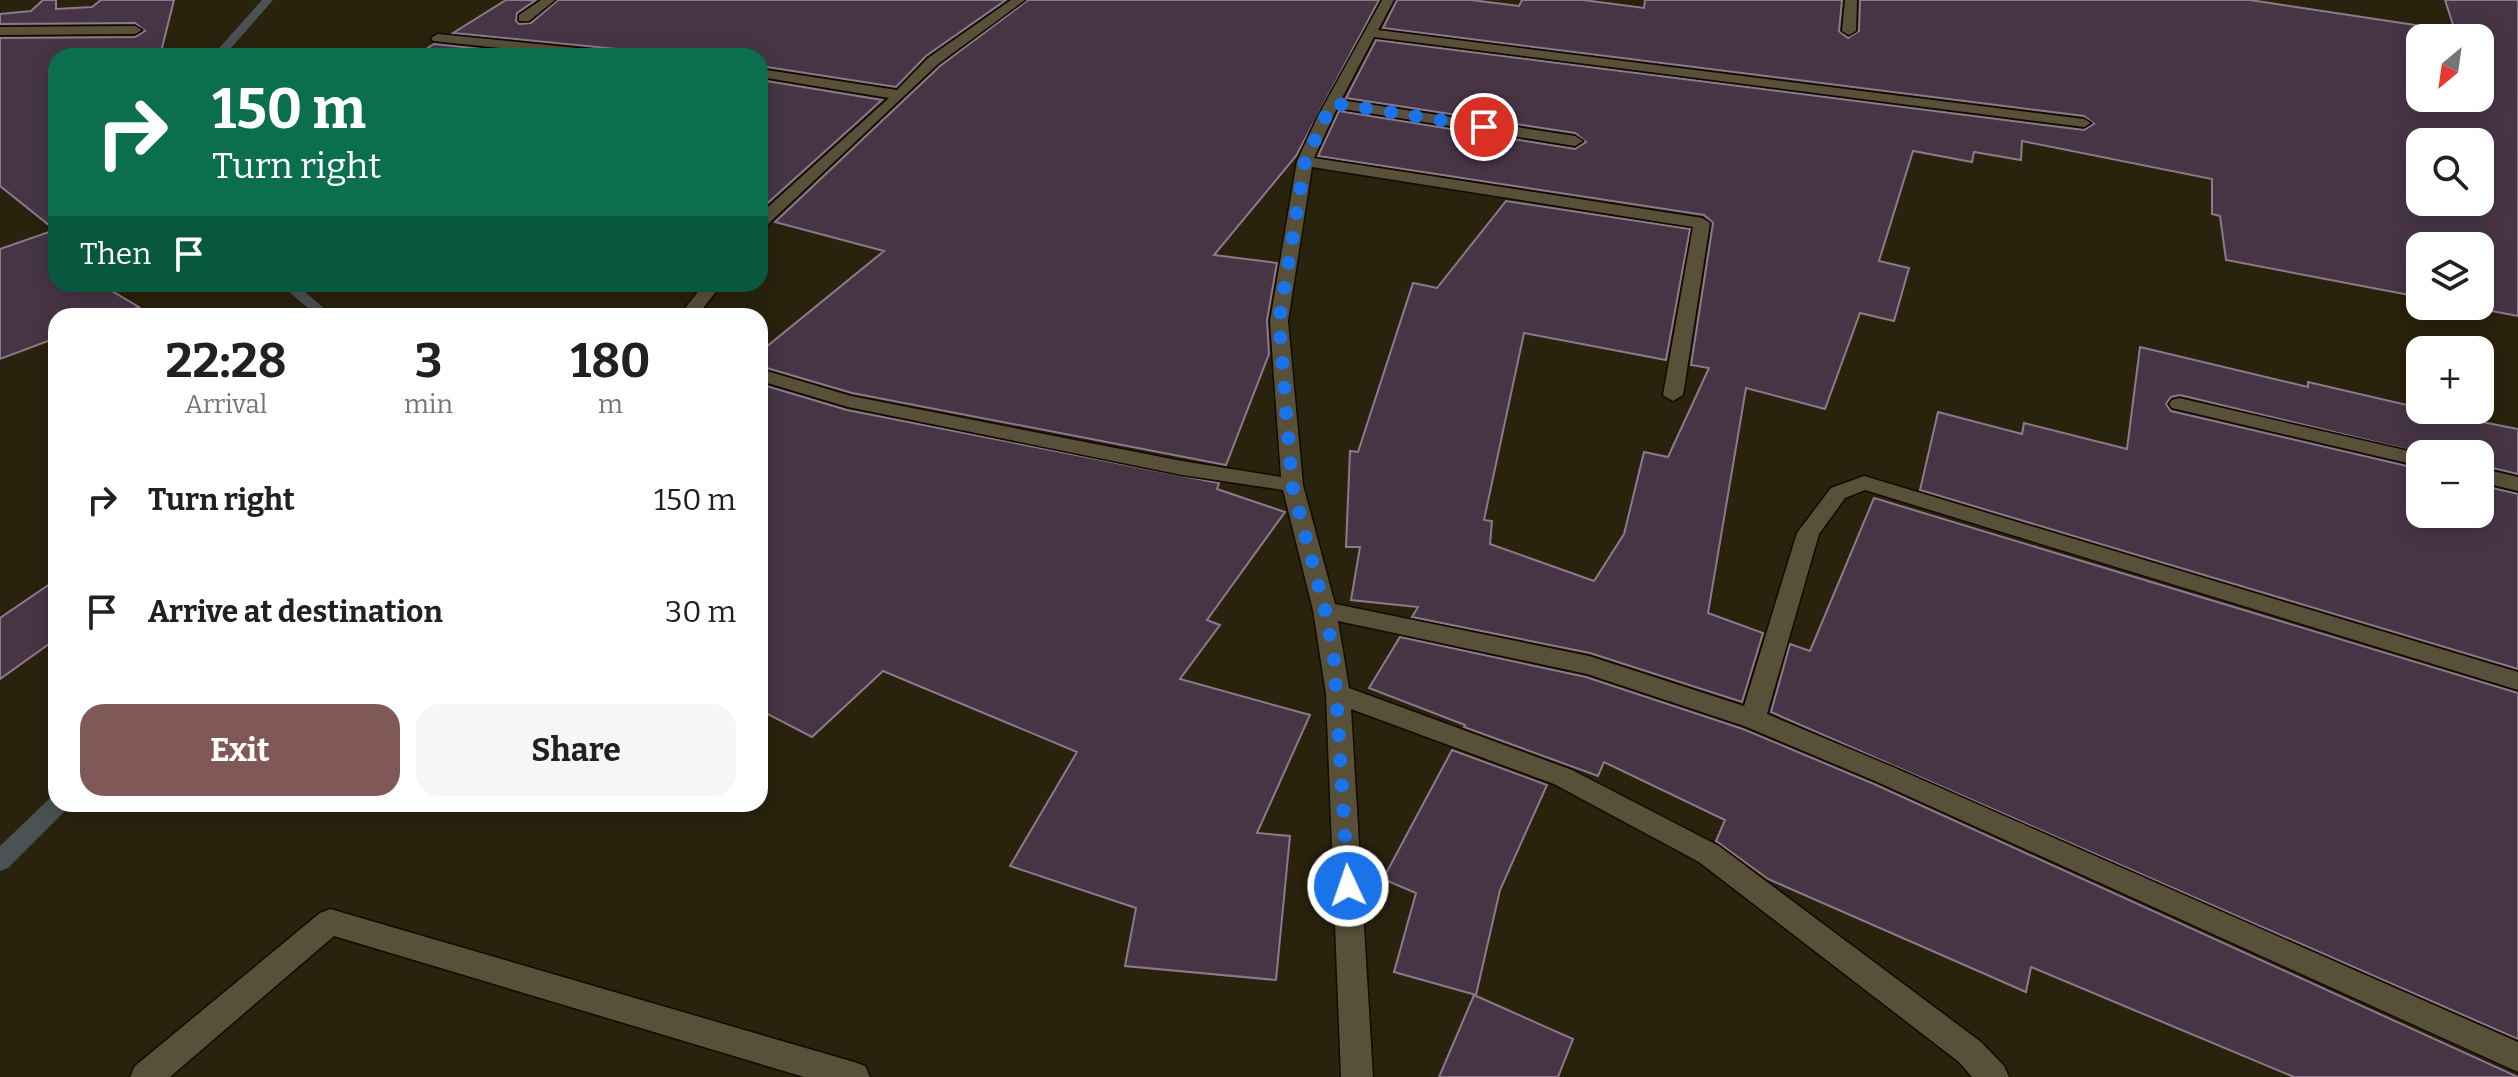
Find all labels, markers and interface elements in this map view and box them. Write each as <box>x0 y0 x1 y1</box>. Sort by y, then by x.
north arrow <box>2406 24 2494 112</box>
map controls <box>2406 24 2494 528</box>
text: 150 m <box>212 76 366 143</box>
icon: right <box>80 80 184 184</box>
pin <box>1450 93 1518 161</box>
icon: arrive <box>1462 105 1506 149</box>
button: search <box>2406 128 2494 216</box>
text: Turn right <box>212 144 381 188</box>
icon: arrive <box>167 232 211 276</box>
button: layers <box>2406 232 2494 320</box>
text: Then <box>80 236 151 272</box>
text: 22:28 <box>165 332 287 390</box>
text: 3 <box>415 332 442 390</box>
text: 180 <box>570 332 651 390</box>
button: + <box>2406 336 2494 424</box>
text: Arrival <box>185 389 267 420</box>
text: min <box>404 389 453 420</box>
text: m <box>598 389 623 420</box>
button: − <box>2406 440 2494 528</box>
icon: right <box>80 478 124 522</box>
text: Turn right <box>148 482 295 518</box>
text: 150 m <box>654 482 736 518</box>
icon: arrive <box>80 590 124 634</box>
text: Arrive at destination <box>148 594 443 630</box>
text: 30 m <box>665 594 736 630</box>
button: Exit <box>80 704 400 796</box>
button: Share <box>416 704 736 796</box>
position arrow <box>1306 844 1390 928</box>

